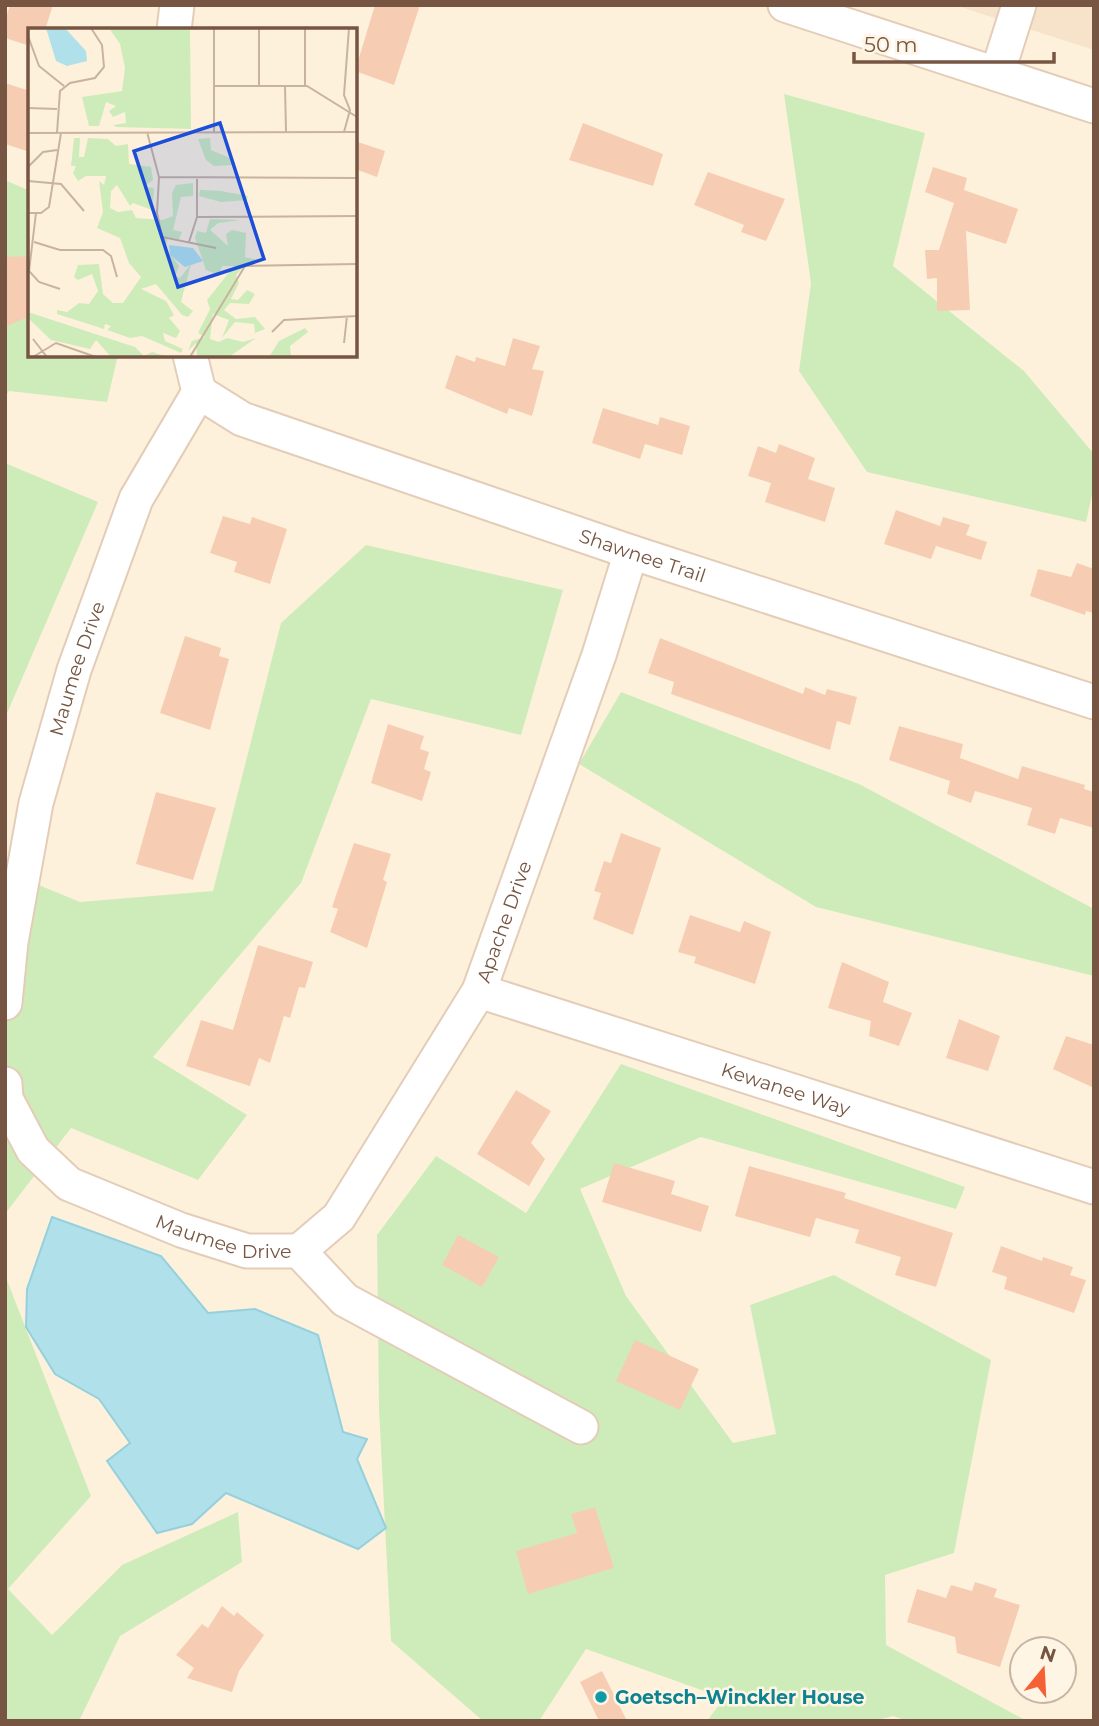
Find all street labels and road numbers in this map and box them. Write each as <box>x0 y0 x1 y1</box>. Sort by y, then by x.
street label: Shawnee Trail <box>576 524 709 588</box>
street label: Maumee Drive <box>45 598 110 739</box>
street label: Apache Drive <box>472 858 536 986</box>
street label: Kewanee Way <box>718 1058 854 1121</box>
street label: Maumee Drive <box>152 1210 291 1263</box>

